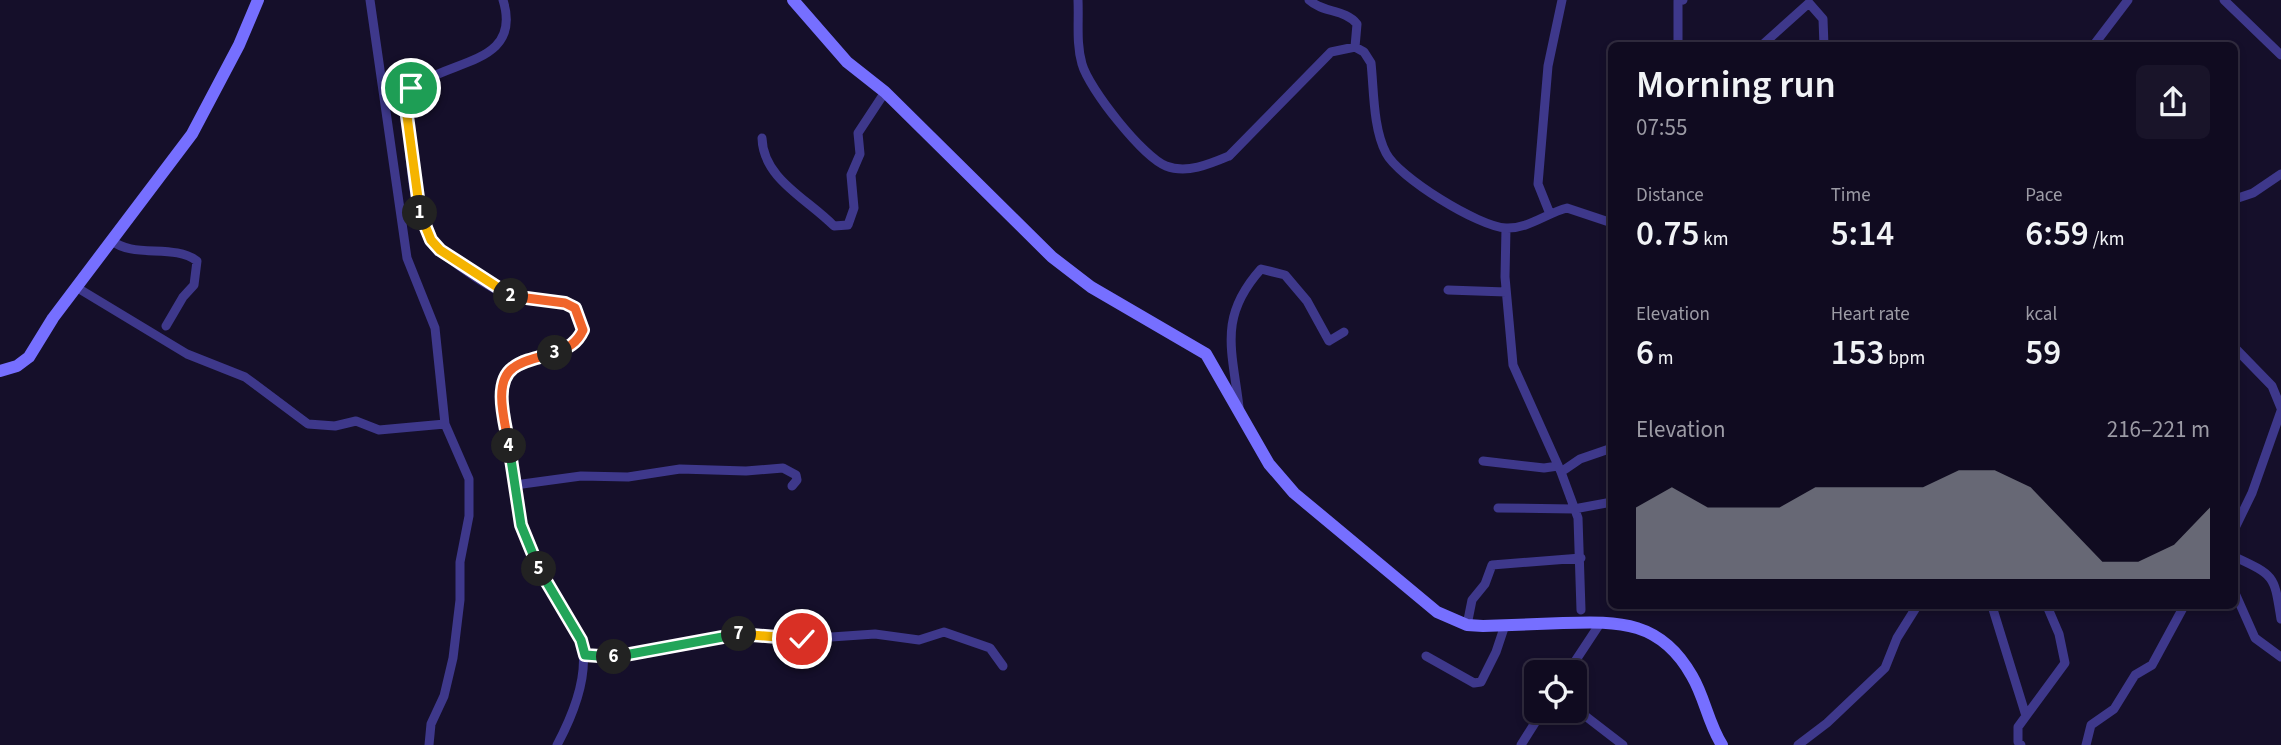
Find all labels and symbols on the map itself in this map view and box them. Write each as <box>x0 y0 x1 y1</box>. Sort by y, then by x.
pin <box>381 58 441 118</box>
pin: 1 <box>402 196 438 230</box>
pin: 2 <box>494 278 528 314</box>
pin: 3 <box>538 336 572 370</box>
pin: 4 <box>491 428 526 464</box>
pin: 5 <box>522 552 556 586</box>
pin <box>772 609 832 669</box>
pin: 7 <box>722 616 756 652</box>
pin: 6 <box>596 640 632 674</box>

